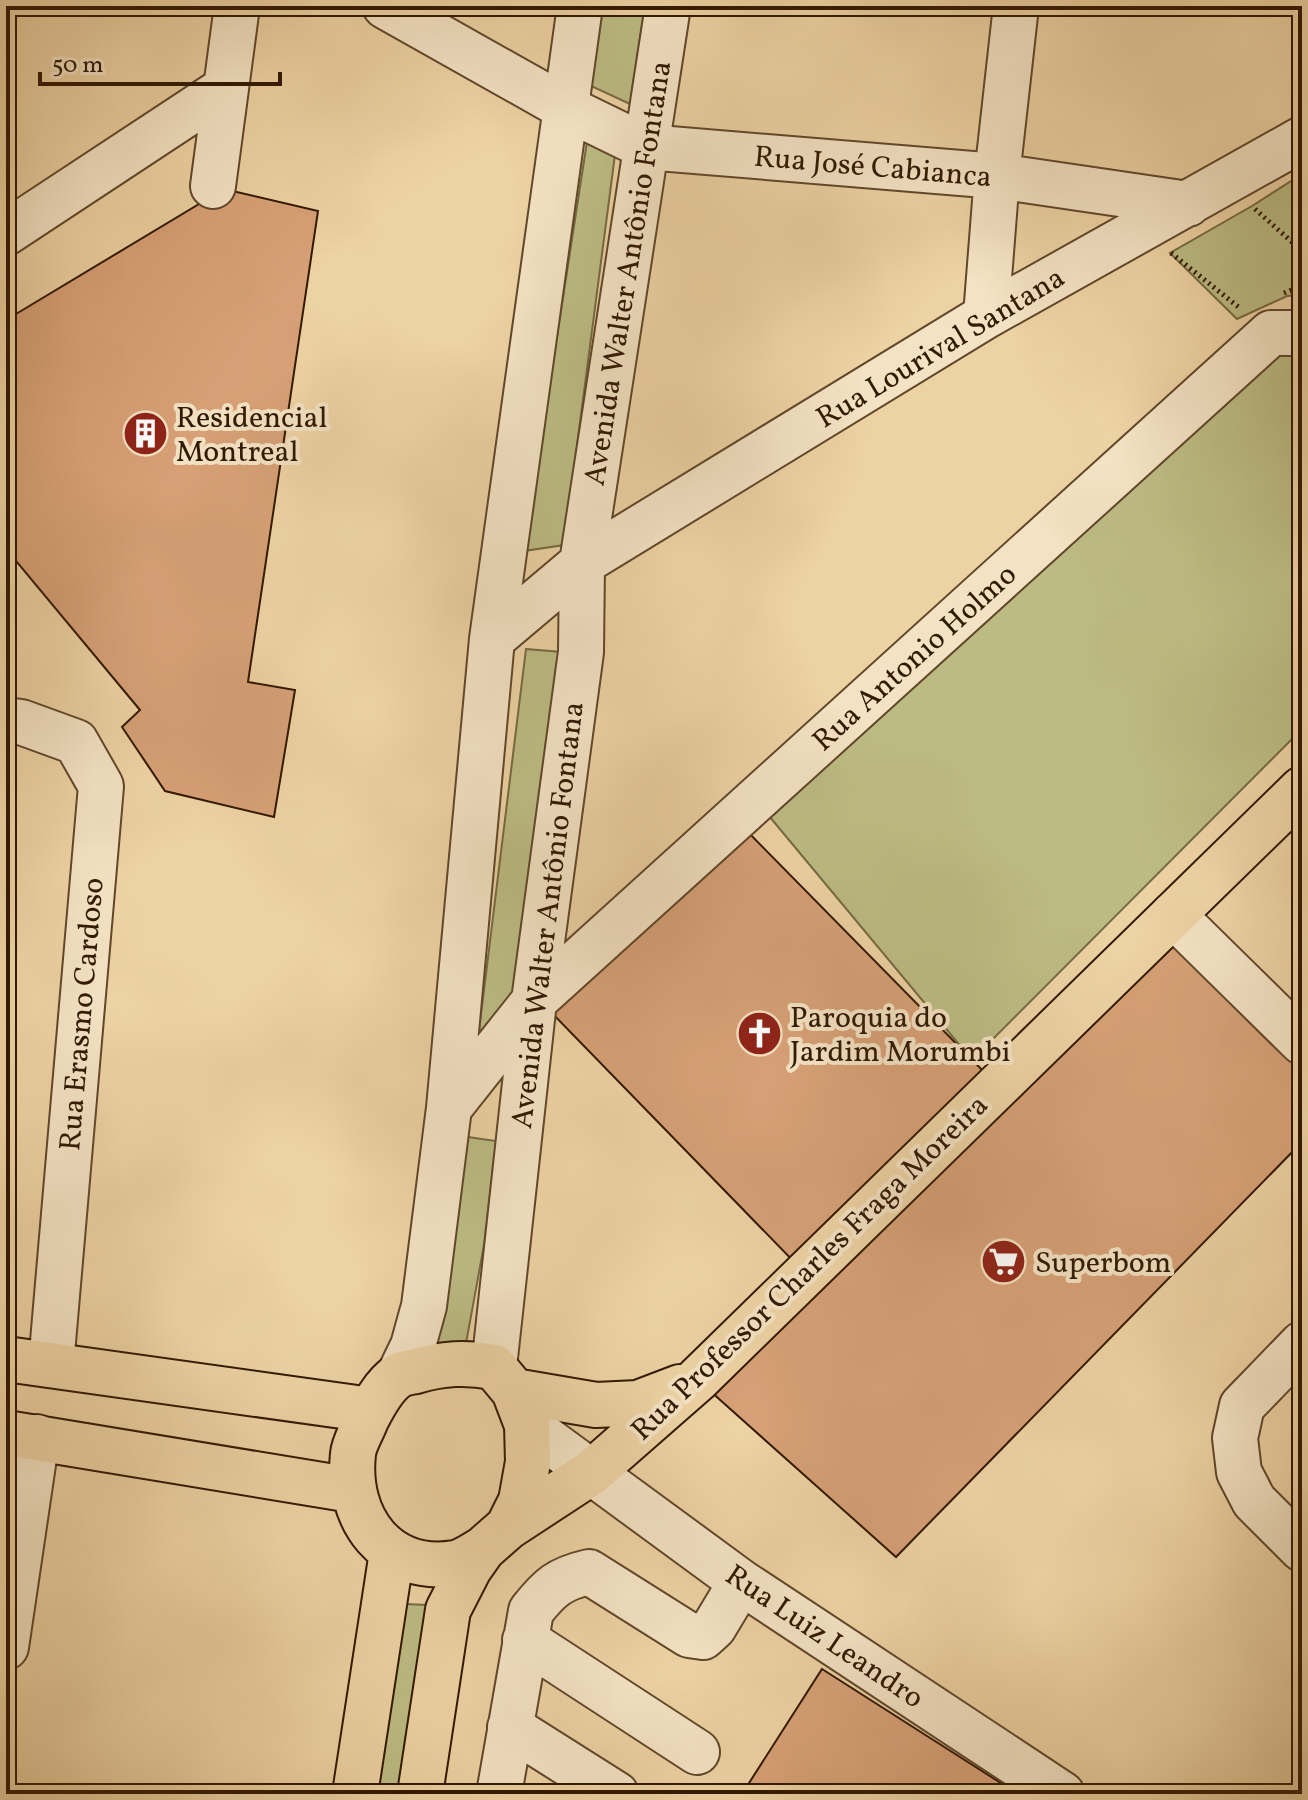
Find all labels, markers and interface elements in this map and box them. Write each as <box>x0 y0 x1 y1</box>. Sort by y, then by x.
scale bar <box>40 36 280 86</box>
text: 50 m <box>52 49 104 83</box>
street label: Avenida Walter Antônio Fontana <box>575 58 683 489</box>
street label: Rua José Cabianca <box>752 137 993 199</box>
street label: Rua Lourival Santana <box>809 258 1073 440</box>
place label: Residencial Montreal <box>176 398 327 474</box>
building icon: Residencial Montreal <box>121 410 169 458</box>
street label: Rua Antonio Holmo <box>804 555 1027 762</box>
street label: Avenida Walter Antônio Fontana <box>502 700 596 1131</box>
street label: Rua Erasmo Cardoso <box>50 876 116 1153</box>
place label: Paroquia do Jardim Morumbi <box>790 998 1011 1074</box>
church icon: Paroquia do Jardim Morumbi <box>735 1010 783 1058</box>
street label: Rua Professor Charles Fraga Moreira <box>622 1086 998 1451</box>
supermarket icon: Superbom <box>980 1238 1028 1286</box>
place label: Superbom <box>1035 1243 1171 1285</box>
street label: Rua Luiz Leandro <box>716 1556 932 1720</box>

